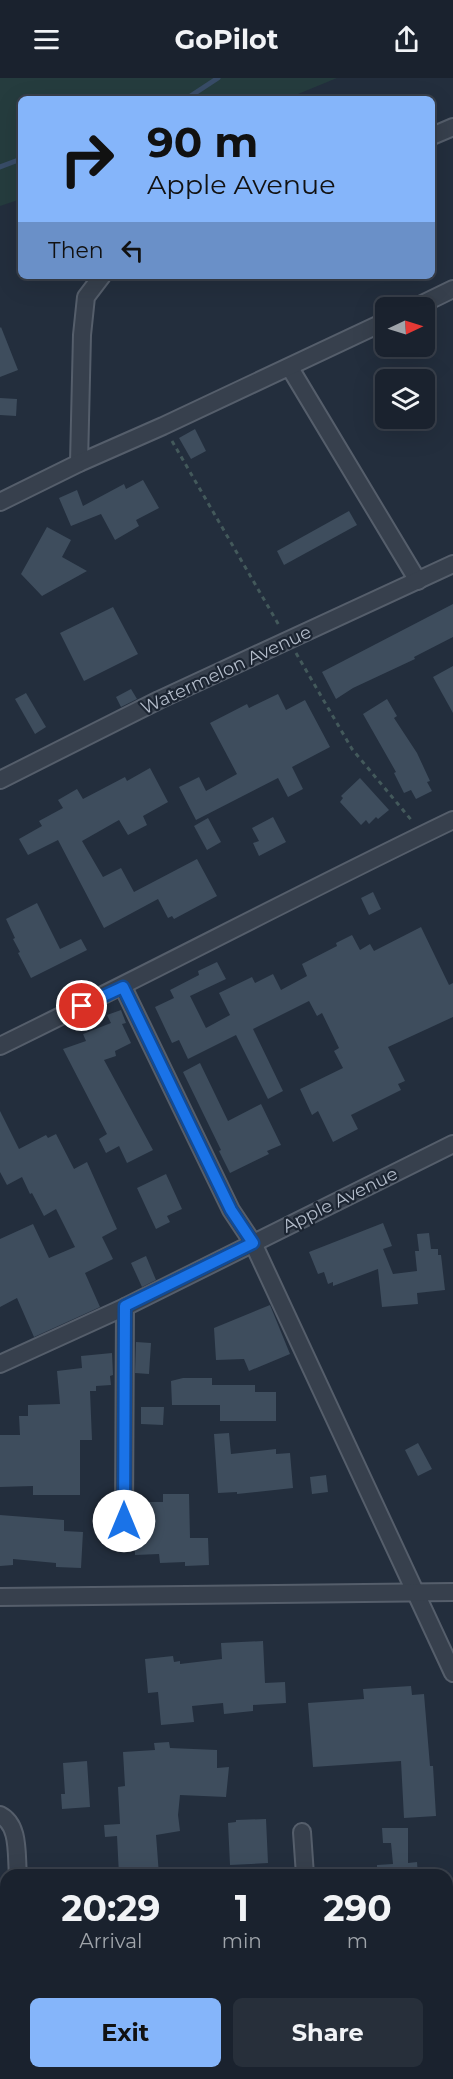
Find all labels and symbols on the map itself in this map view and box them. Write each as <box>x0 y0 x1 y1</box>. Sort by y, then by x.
north arrow <box>375 297 435 357</box>
street label: Watermelon Avenue <box>137 621 315 719</box>
pin <box>56 980 107 1031</box>
street label: Apple Avenue <box>279 1163 401 1237</box>
position arrow <box>92 1489 156 1553</box>

